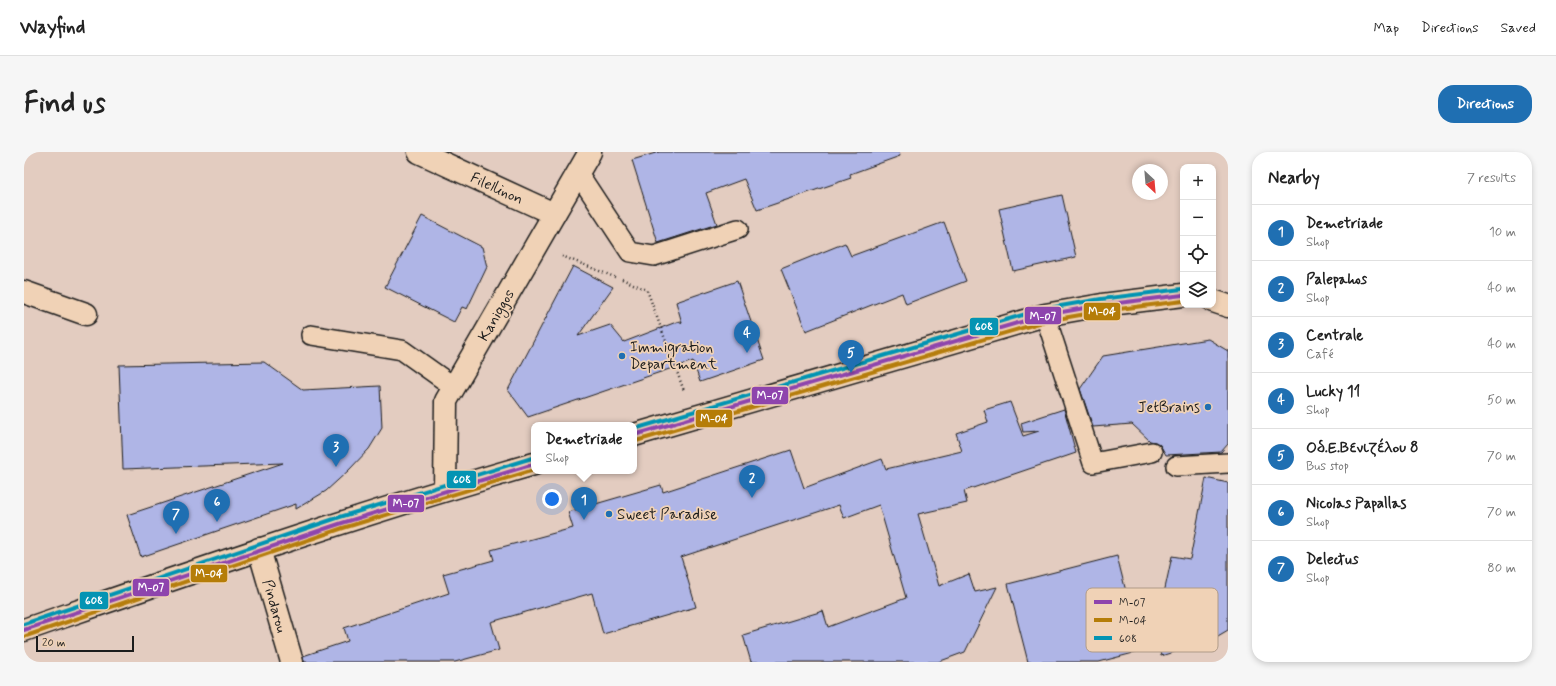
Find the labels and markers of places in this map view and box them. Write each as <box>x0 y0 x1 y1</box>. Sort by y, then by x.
pin: 4 <box>734 320 760 353</box>
place label: Immigration Department <box>630 338 717 375</box>
pin: 5 <box>838 340 864 373</box>
marker: Immigration Department <box>617 351 627 361</box>
place label: JetBrains <box>1138 398 1200 418</box>
marker: JetBrains <box>1203 402 1213 412</box>
pin: 3 <box>323 434 349 467</box>
pin: 2 <box>739 465 765 498</box>
pin: 1 <box>571 487 597 520</box>
pin: 6 <box>204 489 230 522</box>
pin: 7 <box>163 501 189 534</box>
place label: Sweet Paradise <box>617 505 717 525</box>
marker: Sweet Paradise <box>604 509 614 519</box>

